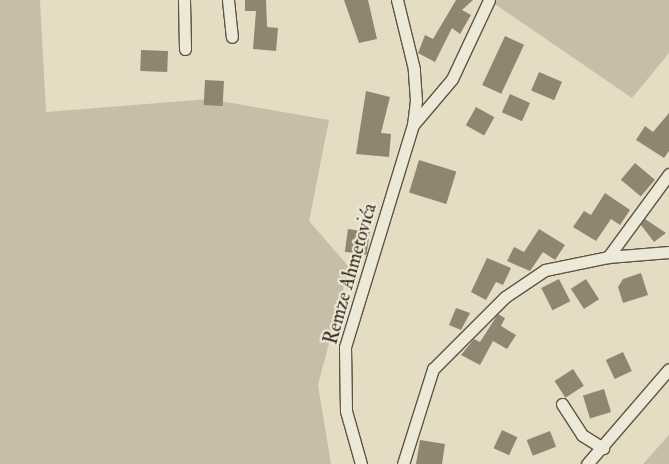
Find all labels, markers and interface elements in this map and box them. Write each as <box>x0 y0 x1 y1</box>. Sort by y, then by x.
street label: Remze Ahmetovića <box>320 201 382 347</box>

